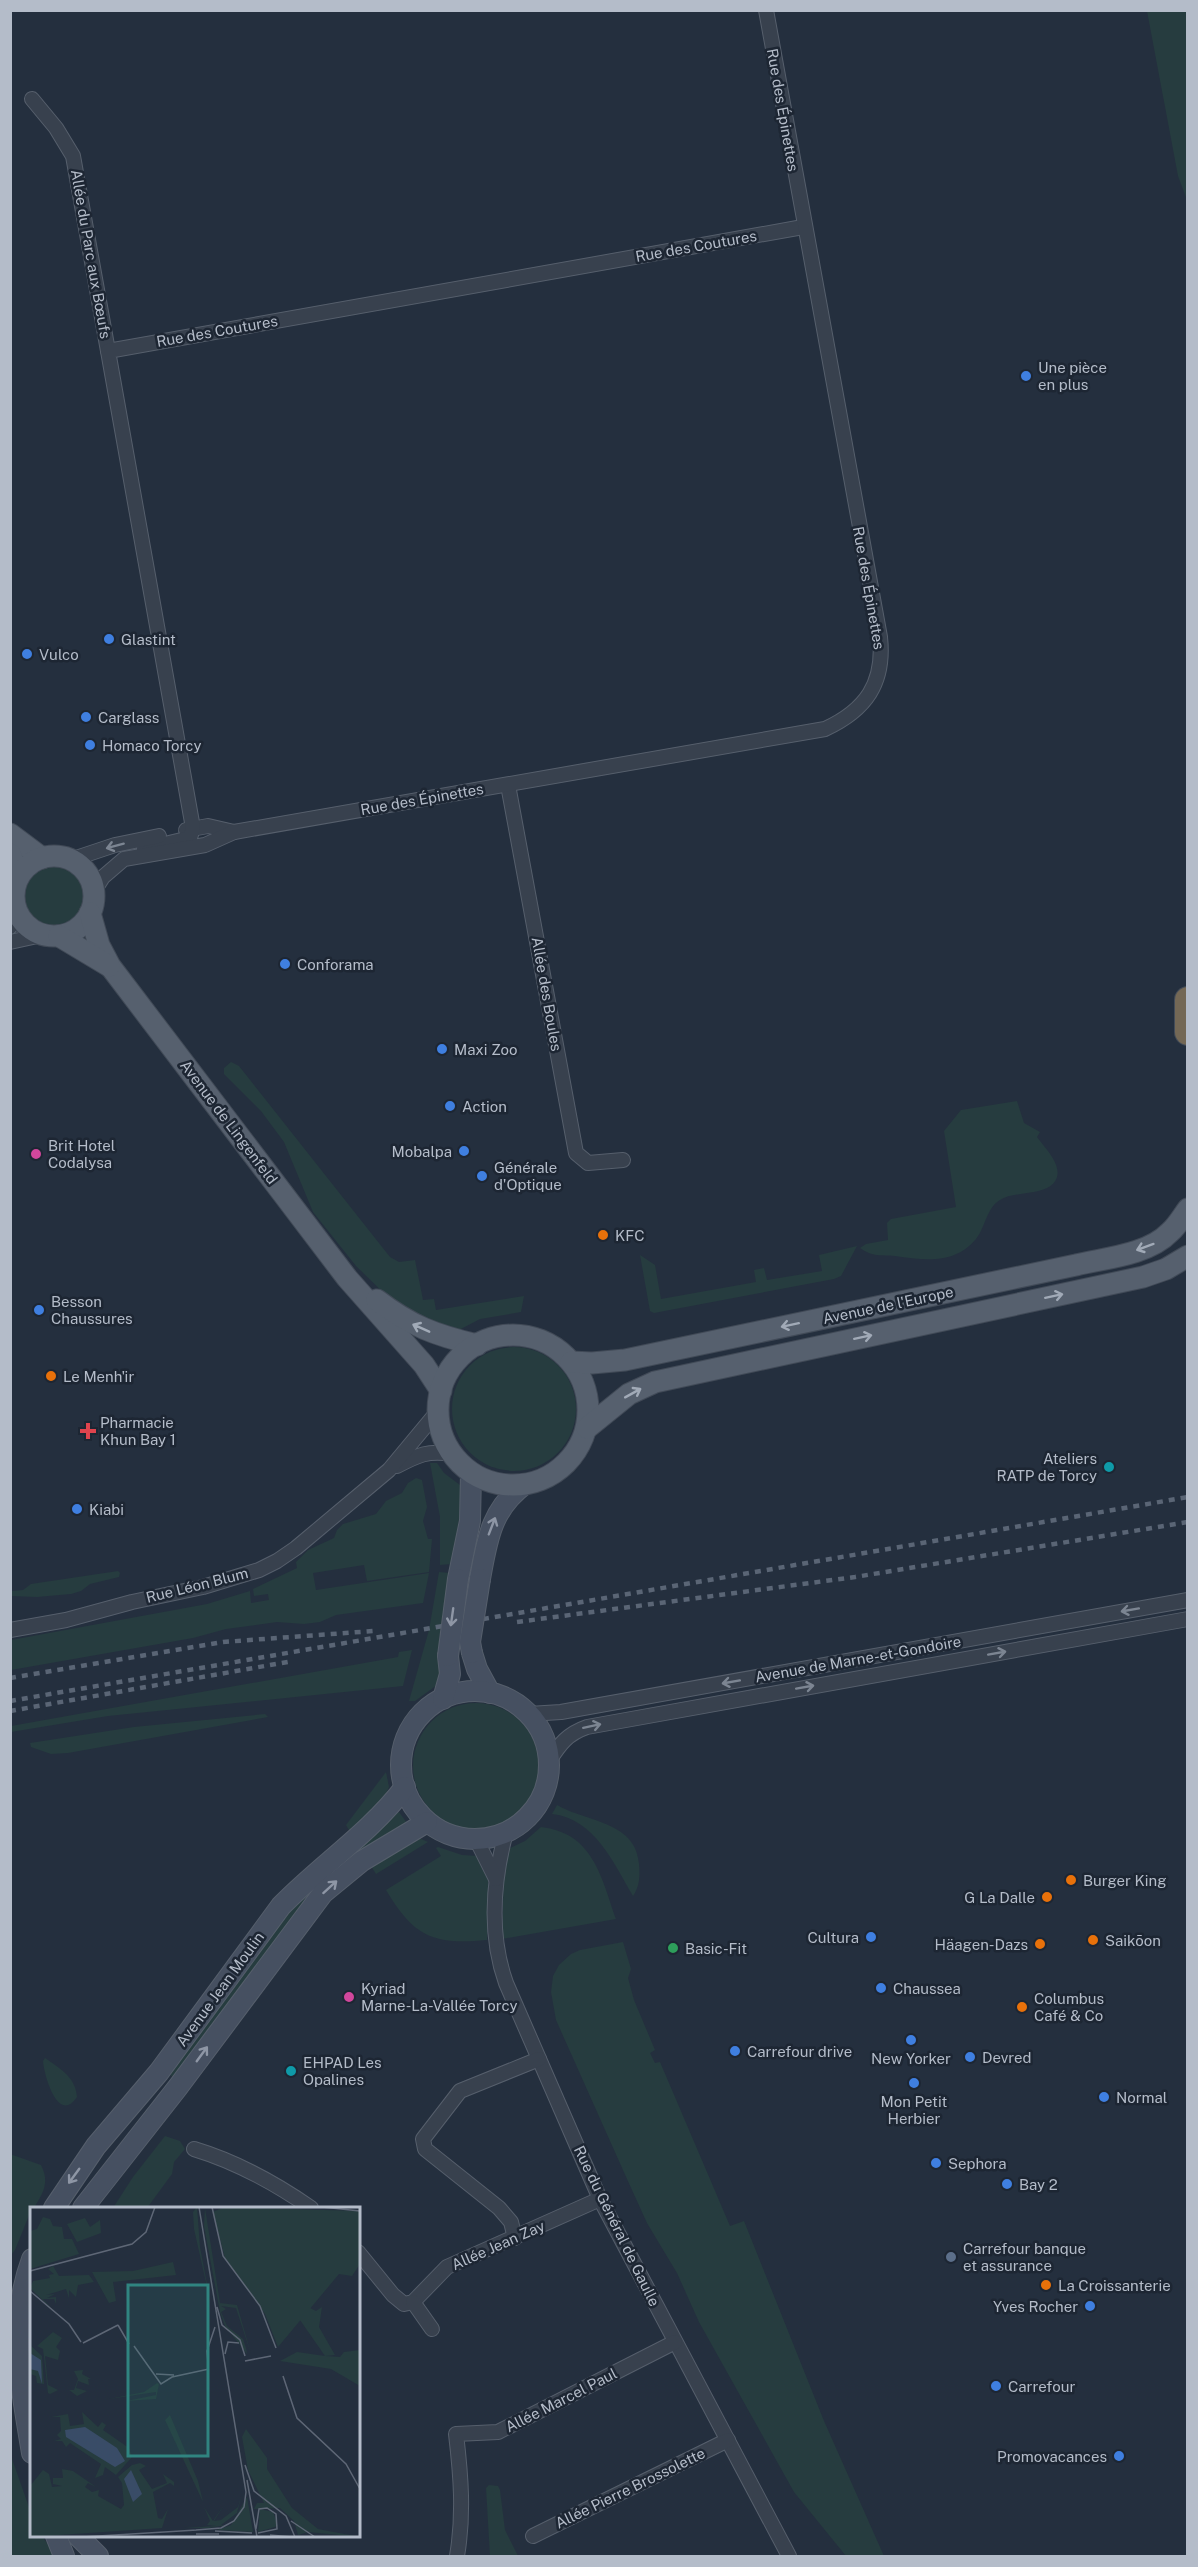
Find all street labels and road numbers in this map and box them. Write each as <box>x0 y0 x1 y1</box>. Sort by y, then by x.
street label: Rue des Épinettes <box>764 47 802 173</box>
street label: Allée du Parc aux Bœufs <box>68 168 114 340</box>
street label: Rue des Coutures <box>634 227 758 265</box>
street label: Rue des Coutures <box>155 312 279 350</box>
street label: Rue des Épinettes <box>850 525 888 651</box>
street label: Rue des Épinettes <box>359 780 485 818</box>
street label: Allée des Boules <box>529 936 565 1052</box>
street label: Avenue de Lingenfeld <box>177 1057 281 1187</box>
street label: Avenue de l'Europe <box>821 1283 955 1327</box>
street label: Rue Léon Blum <box>144 1564 250 1606</box>
street label: Avenue de Marne-et-Gondoire <box>754 1632 962 1686</box>
street label: Avenue Jean Moulin <box>173 1928 267 2050</box>
street label: Rue du Général de Gaulle <box>571 2143 663 2309</box>
street label: Allée Jean Zay <box>449 2217 547 2273</box>
street label: Allée Marcel Paul <box>502 2365 620 2435</box>
street label: Allée Pierre Brossolette <box>552 2444 708 2532</box>

